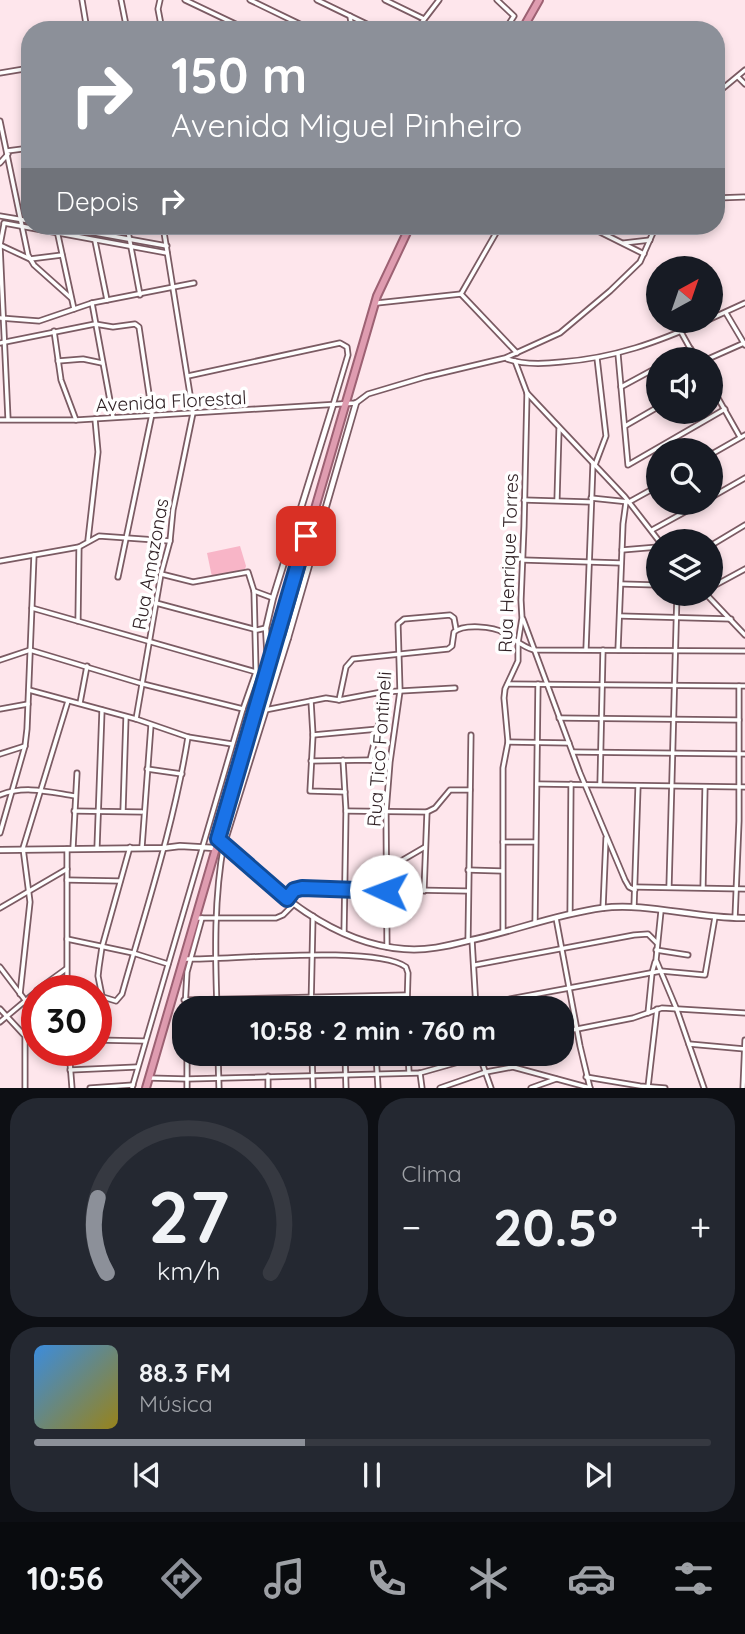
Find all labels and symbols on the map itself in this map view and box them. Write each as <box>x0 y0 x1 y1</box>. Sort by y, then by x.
north arrow <box>646 256 723 332</box>
street label: Avenida Florestal <box>95 385 247 417</box>
street label: Rua Henrique Torres <box>493 473 523 653</box>
street label: Rua Amazonas <box>127 496 173 632</box>
pin <box>276 506 336 566</box>
street label: Rua Tico Fontineli <box>362 671 396 827</box>
position arrow <box>349 854 423 928</box>
speed limit sign: 30 <box>21 975 112 1066</box>

